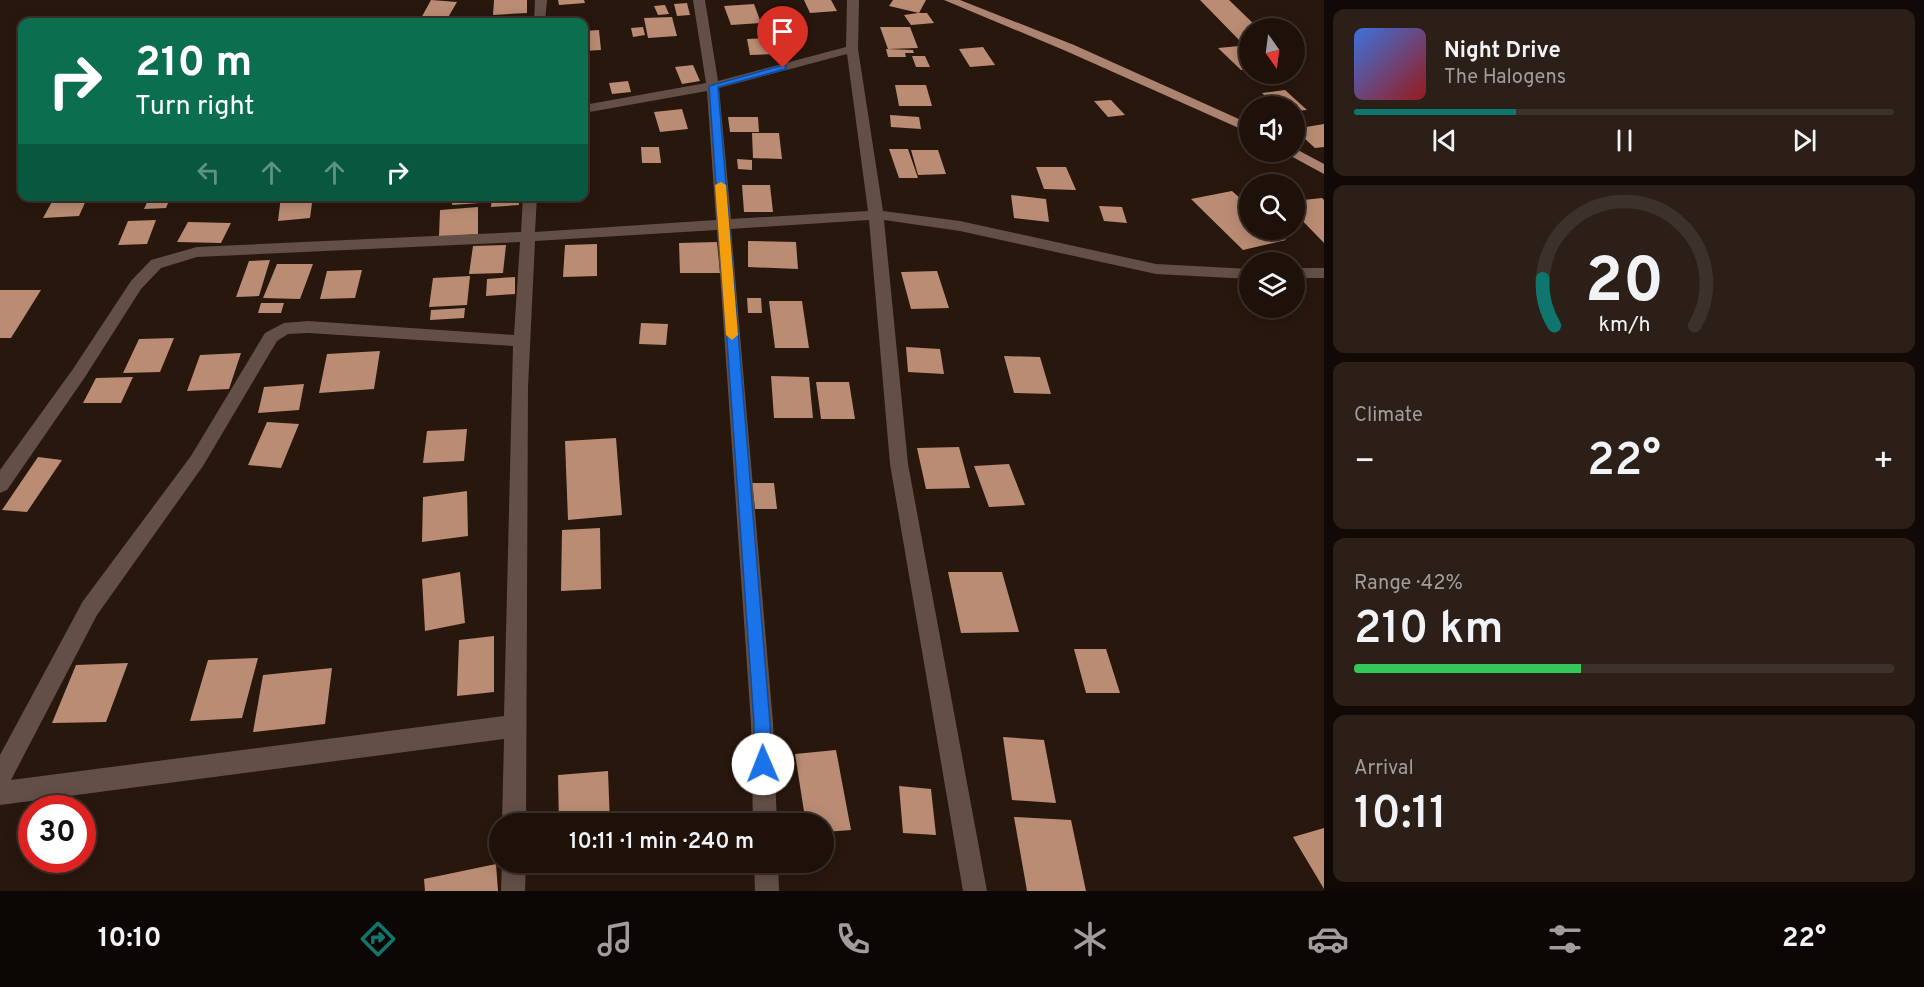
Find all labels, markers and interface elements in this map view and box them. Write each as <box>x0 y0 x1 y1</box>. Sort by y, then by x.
pin <box>757 6 808 68</box>
icon: arrive <box>766 15 799 48</box>
north arrow <box>1239 18 1305 84</box>
map controls <box>1239 18 1305 318</box>
text: 210 m <box>135 38 252 91</box>
text: Night Drive <box>1444 38 1561 65</box>
icon: right <box>36 42 114 120</box>
text: The Halogens <box>1444 65 1566 91</box>
text: Turn right <box>135 90 254 124</box>
button: sound <box>1239 96 1305 162</box>
icon: previous <box>1428 124 1461 157</box>
icon: pause <box>1608 124 1641 157</box>
icon: next <box>1788 124 1821 157</box>
icon: left <box>192 156 225 189</box>
icon: ahead <box>255 156 288 189</box>
icon: ahead <box>318 156 351 189</box>
icon: right <box>381 156 414 189</box>
button: search <box>1239 174 1305 240</box>
text: 20 <box>1584 245 1664 324</box>
button: layers <box>1239 252 1305 318</box>
text: km/h <box>1598 313 1650 340</box>
text: Climate <box>1354 403 1423 429</box>
text: 22° <box>1587 434 1661 491</box>
text: − <box>1354 442 1375 484</box>
text: + <box>1873 442 1894 484</box>
text: Range · 42% <box>1354 571 1463 597</box>
text: 210 km <box>1354 602 1503 659</box>
position arrow <box>731 732 795 796</box>
text: Arrival <box>1354 756 1414 782</box>
text: 10:11 <box>1354 787 1447 844</box>
speed limit sign: 30 <box>18 795 96 873</box>
text: 10:11 · 1 min · 240 m <box>569 829 754 856</box>
icon: directions <box>357 918 399 960</box>
icon: music <box>594 918 636 960</box>
icon: phone <box>832 918 874 960</box>
icon: climate <box>1069 918 1111 960</box>
icon: car <box>1307 918 1349 960</box>
icon: filters <box>1544 918 1586 960</box>
text: 10:10 <box>98 922 161 956</box>
text: 22° <box>1782 922 1826 956</box>

